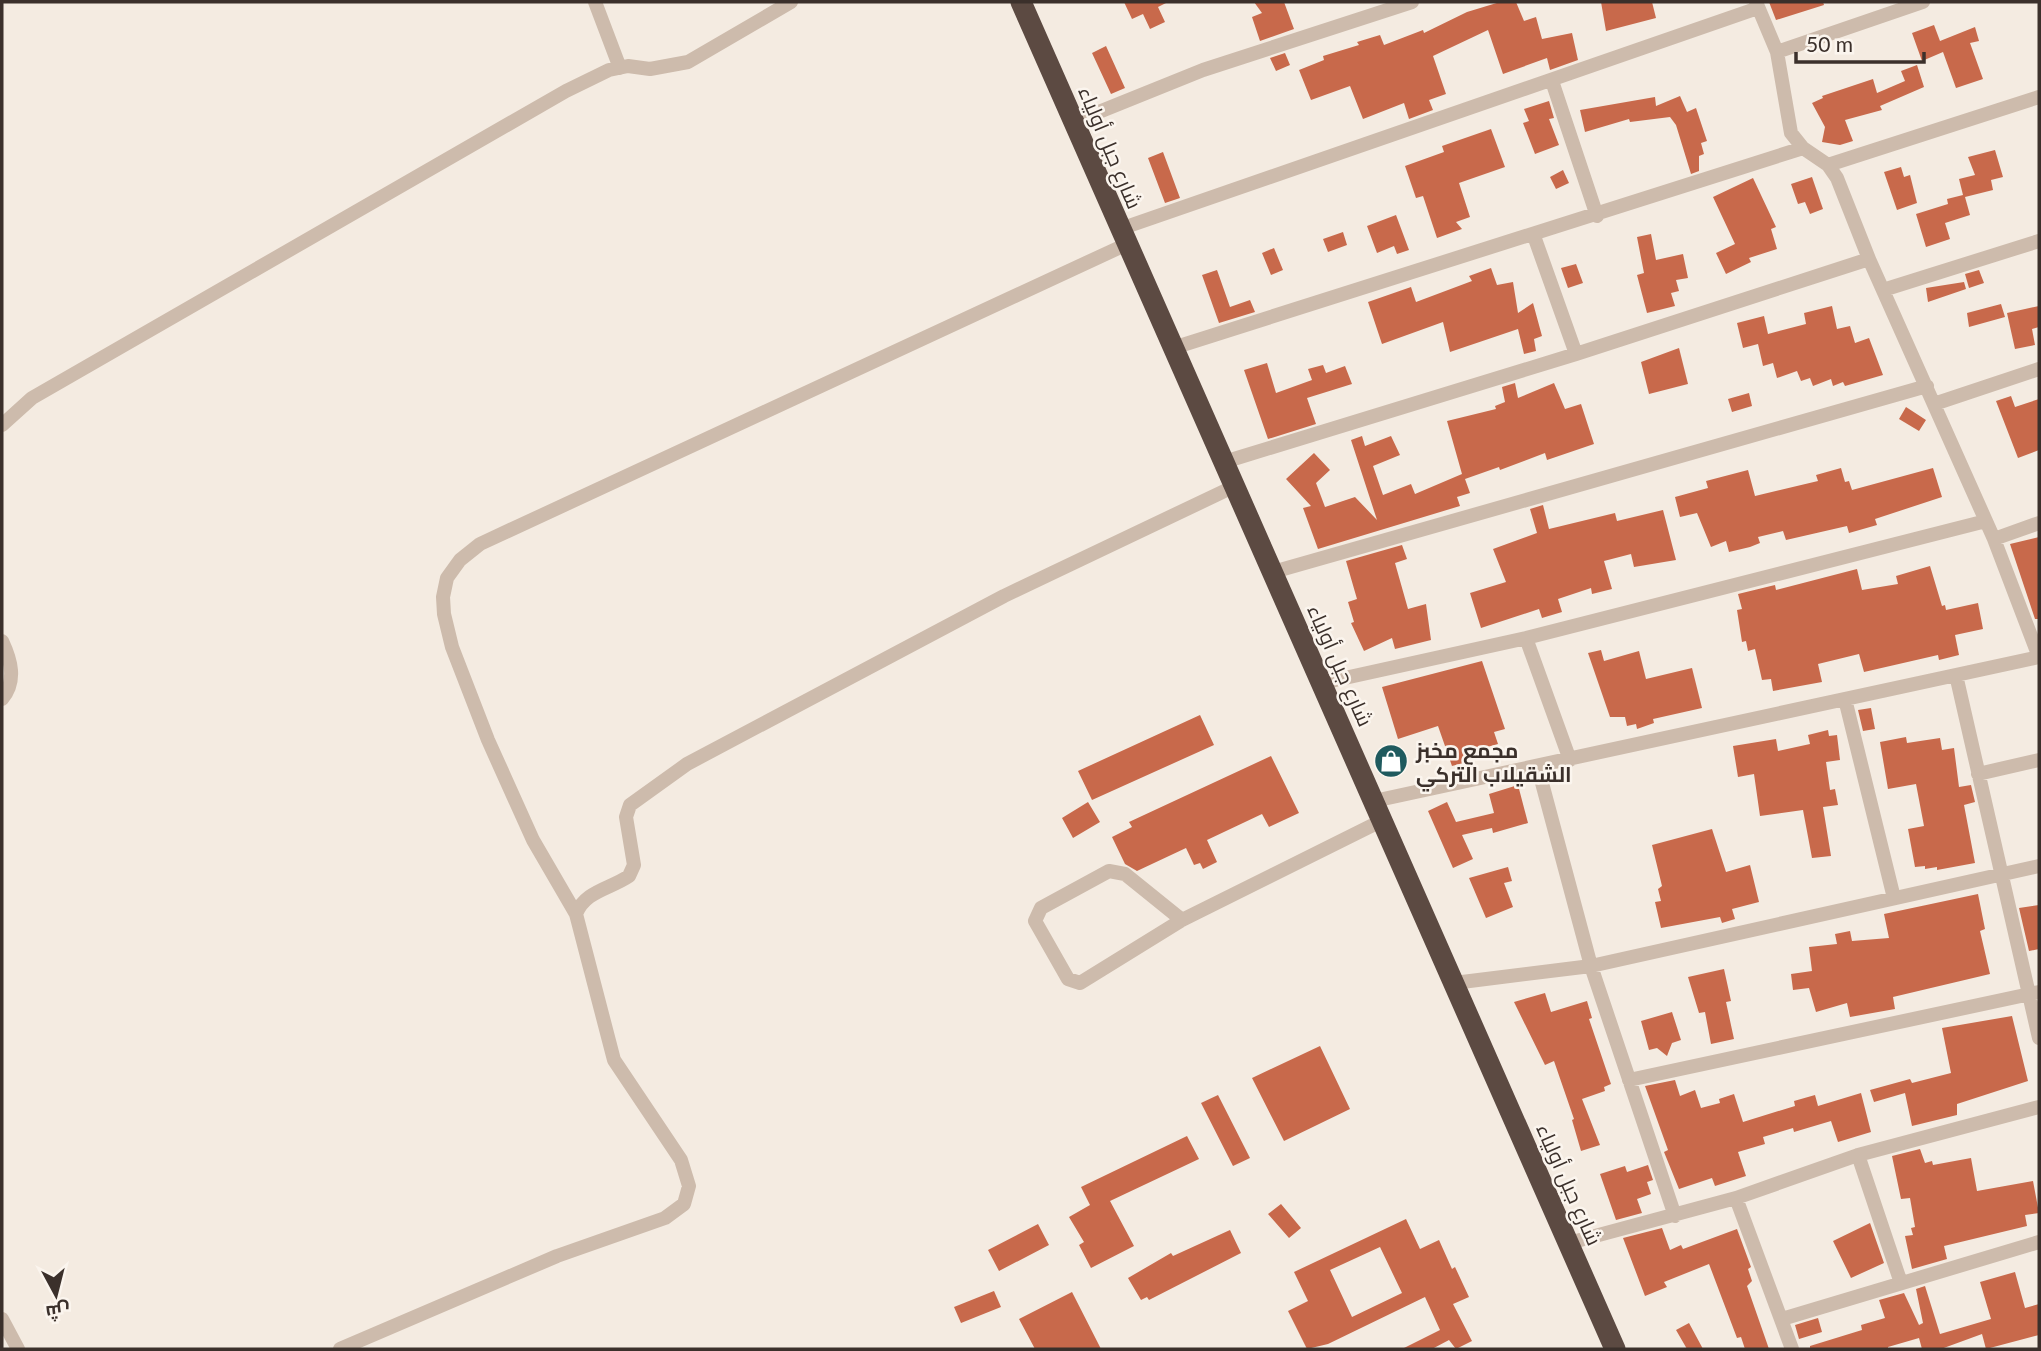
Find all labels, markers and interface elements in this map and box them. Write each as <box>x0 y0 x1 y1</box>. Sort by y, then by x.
scale bar <box>1796 21 1924 65</box>
text: 50 m <box>1806 31 1853 56</box>
street label: شارع جبل أولياء <box>1071 82 1148 213</box>
street label: شارع جبل أولياء <box>1300 600 1379 731</box>
place label: مجمع مخبز الشقيلاب التركي <box>1415 737 1572 792</box>
shop icon: مجمع مخبز الشقيلاب التركي <box>1372 742 1410 780</box>
street label: شارع جبل أولياء <box>1529 1119 1608 1250</box>
north arrow <box>21 1260 91 1330</box>
text: ش <box>45 1298 72 1325</box>

